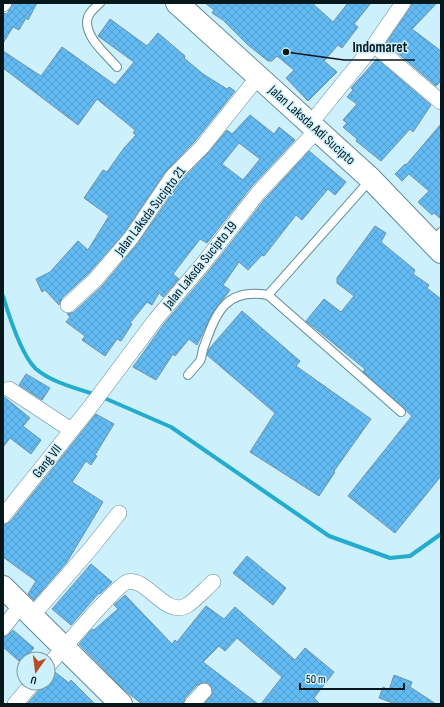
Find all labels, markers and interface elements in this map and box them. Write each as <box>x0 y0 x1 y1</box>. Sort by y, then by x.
callout: Indomaret <box>344 33 415 60</box>
text: Indomaret <box>353 38 408 57</box>
street label: Jalan Laksda Adi Sucipto <box>264 81 359 169</box>
street label: Jalan Laksda Sucipto 21 <box>110 163 189 260</box>
street label: Jalan Laksda Sucipto 19 <box>159 218 241 313</box>
street label: Gang VII <box>29 441 65 481</box>
north arrow <box>16 651 56 691</box>
scale bar <box>300 665 404 691</box>
text: 50 m <box>306 672 326 687</box>
text: U <box>29 673 38 687</box>

